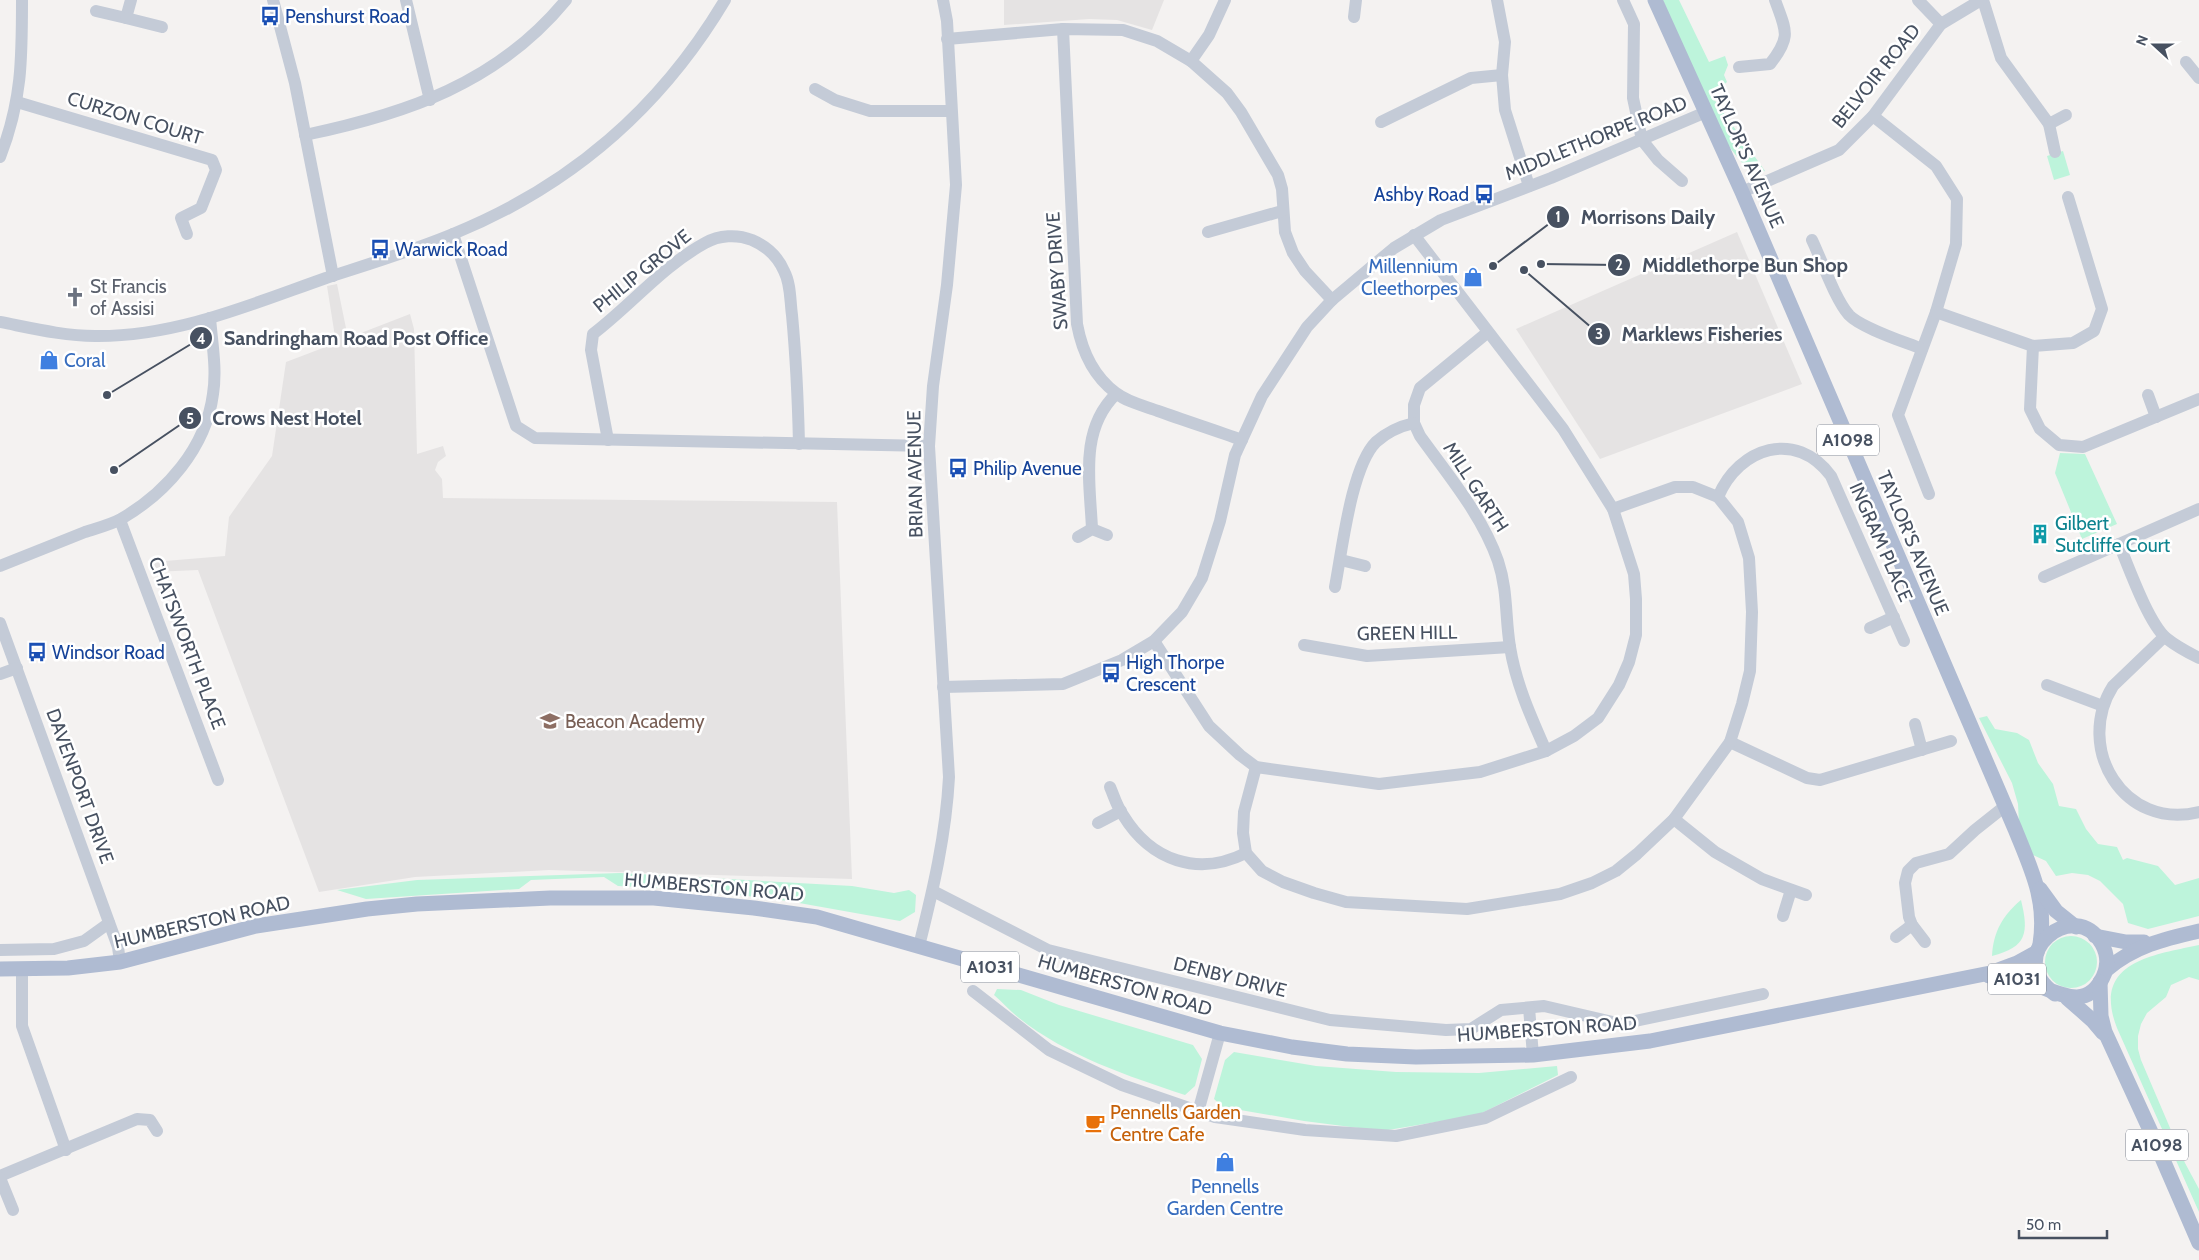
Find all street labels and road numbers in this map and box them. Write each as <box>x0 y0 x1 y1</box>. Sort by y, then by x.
street label: BELVOIR ROAD <box>1827 19 1925 133</box>
street label: TAYLOR'S AVENUE <box>1705 81 1789 231</box>
street label: CURZON COURT <box>64 86 206 150</box>
street label: MIDDLETHORPE ROAD <box>1502 91 1691 185</box>
street label: SWABY DRIVE <box>1041 211 1073 331</box>
street label: PHILIP GROVE <box>588 224 696 318</box>
street label: BRIAN AVENUE <box>902 410 928 538</box>
road number: A1098 <box>1817 424 1879 456</box>
street label: MILL GARTH <box>1438 438 1514 536</box>
street label: TAYLOR'S AVENUE <box>1872 467 1954 619</box>
street label: INGRAM PLACE <box>1844 479 1918 605</box>
street label: CHATSWORTH PLACE <box>144 554 230 732</box>
street label: GREEN HILL <box>1357 621 1458 645</box>
street label: DAVENPORT DRIVE <box>41 705 119 867</box>
street label: HUMBERSTON ROAD <box>623 868 805 906</box>
street label: HUMBERSTON ROAD <box>112 890 293 953</box>
street label: HUMBERSTON ROAD <box>1035 949 1215 1021</box>
road number: A1031 <box>961 952 1019 982</box>
street label: DENBY DRIVE <box>1171 952 1289 1002</box>
road number: A1031 <box>1988 964 2046 994</box>
street label: HUMBERSTON ROAD <box>1456 1011 1638 1047</box>
road number: A1098 <box>2126 1130 2188 1160</box>

